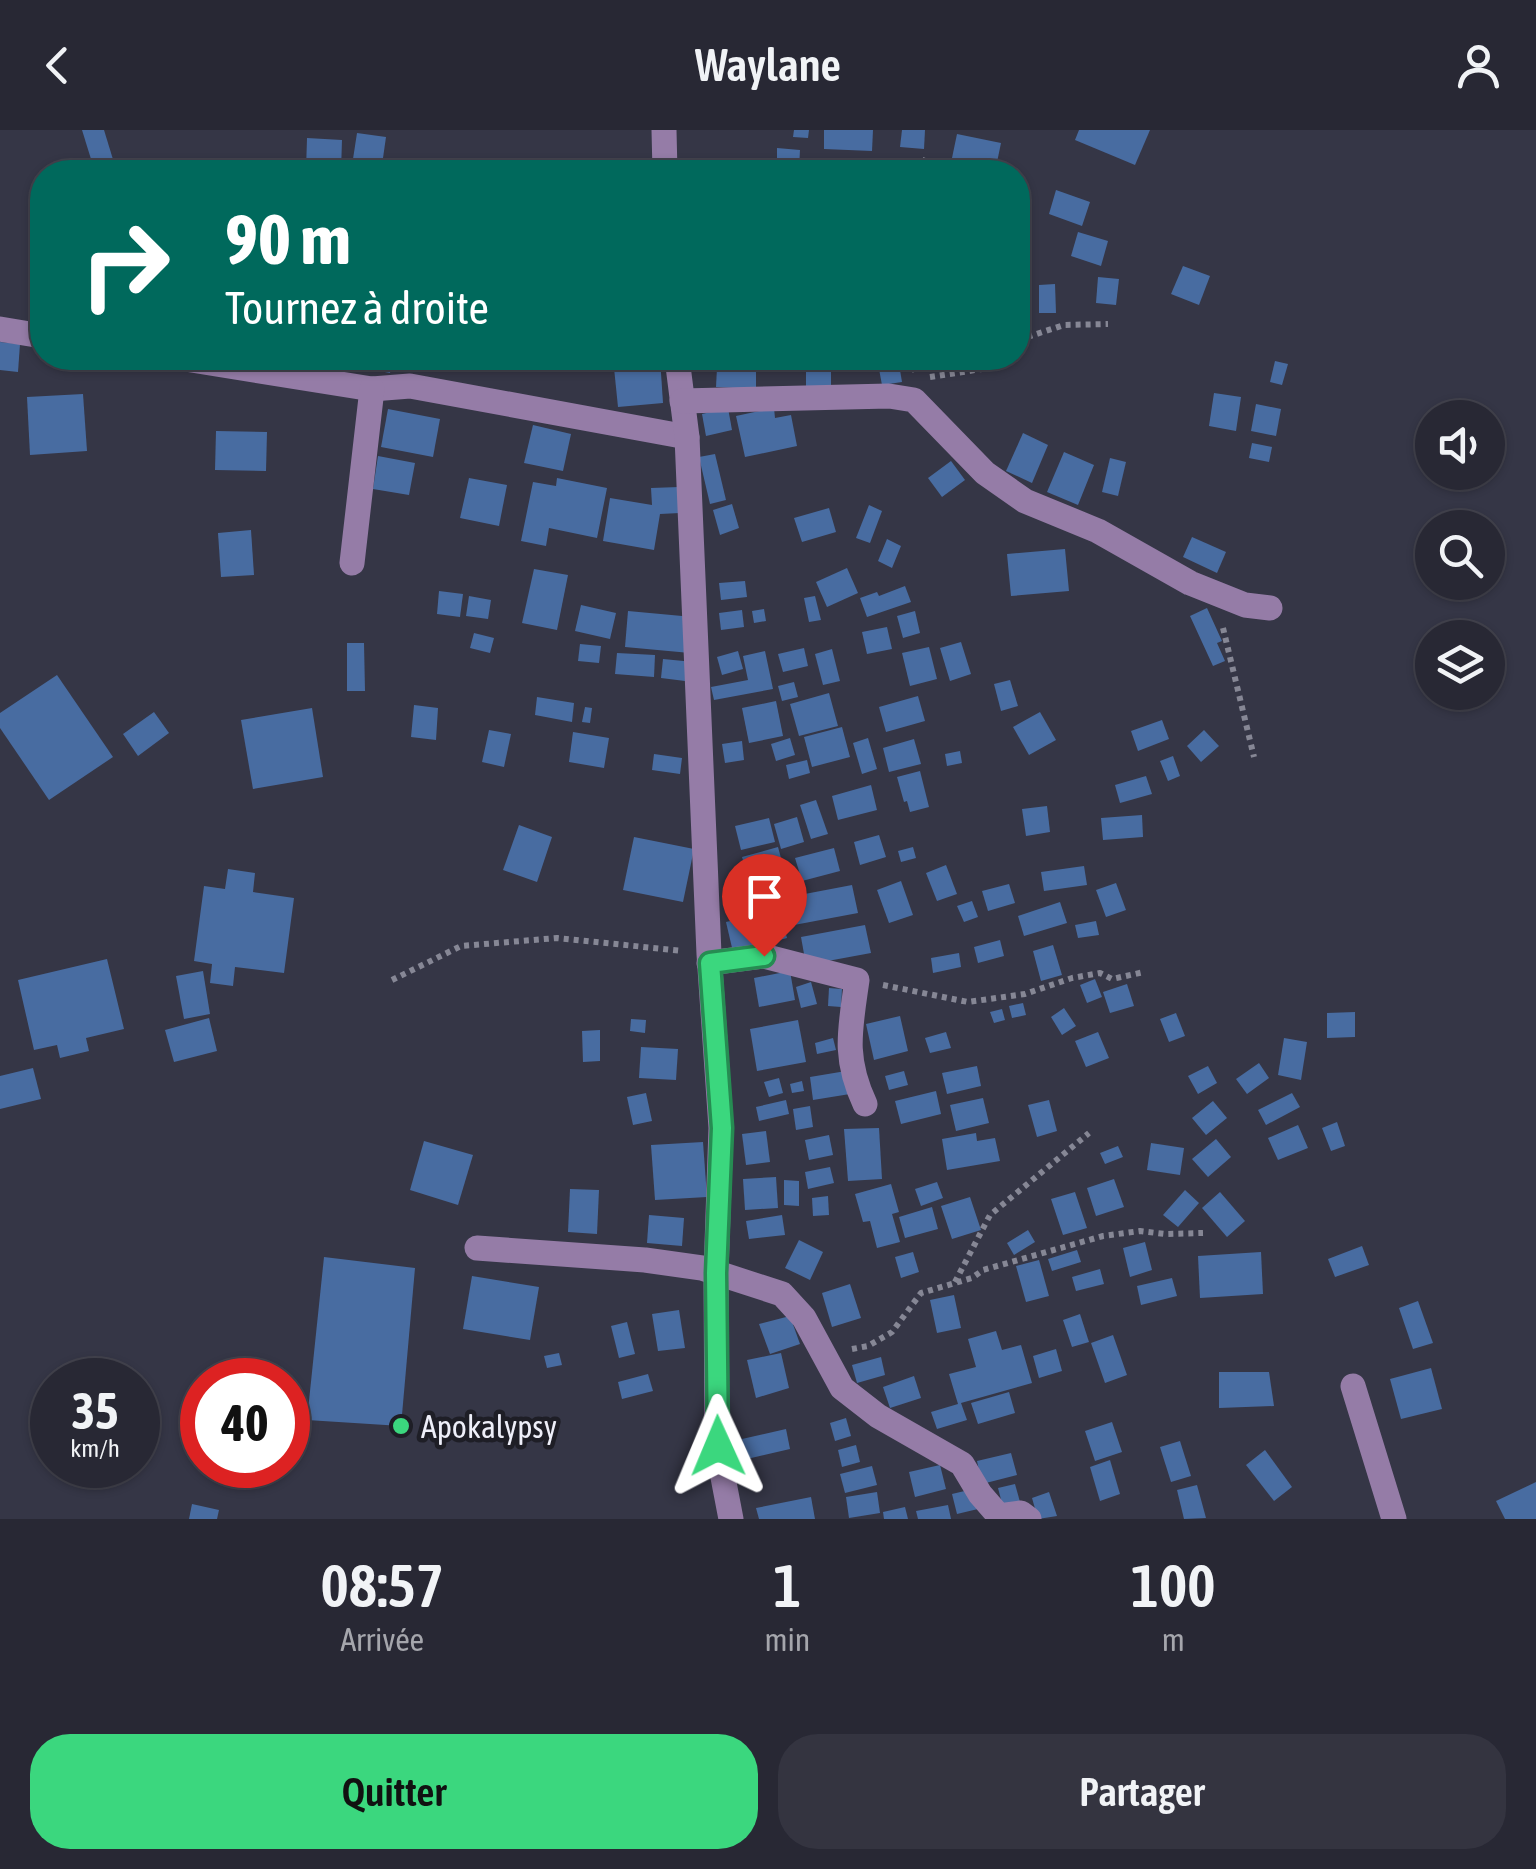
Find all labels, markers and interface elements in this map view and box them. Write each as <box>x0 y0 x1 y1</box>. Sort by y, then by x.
icon: back <box>30 38 85 93</box>
icon: person <box>1451 38 1506 93</box>
text: Waylane <box>695 39 841 91</box>
text: 90 m <box>225 199 351 279</box>
icon: right <box>60 200 190 330</box>
text: Tournez à droite <box>225 282 489 334</box>
map controls <box>1415 400 1505 710</box>
button: sound <box>1415 400 1505 490</box>
button: search <box>1415 510 1505 600</box>
button: layers <box>1415 620 1505 710</box>
pin <box>722 854 807 957</box>
icon: arrive <box>737 869 792 924</box>
speed limit sign: 40 <box>180 1358 310 1488</box>
text: 35 <box>71 1382 118 1440</box>
position arrow <box>666 1394 770 1498</box>
place label: Apokalypsy <box>421 1408 557 1445</box>
marker: Apokalypsy <box>390 1415 412 1437</box>
text: km/h <box>70 1434 120 1462</box>
text: 08:57 <box>320 1551 444 1620</box>
text: 1 <box>773 1551 802 1620</box>
text: 100 <box>1131 1551 1215 1620</box>
text: Arrivée <box>340 1621 424 1658</box>
text: min <box>764 1621 810 1658</box>
text: m <box>1162 1621 1185 1658</box>
button: Quitter <box>30 1734 758 1849</box>
button: Partager <box>778 1734 1506 1849</box>

